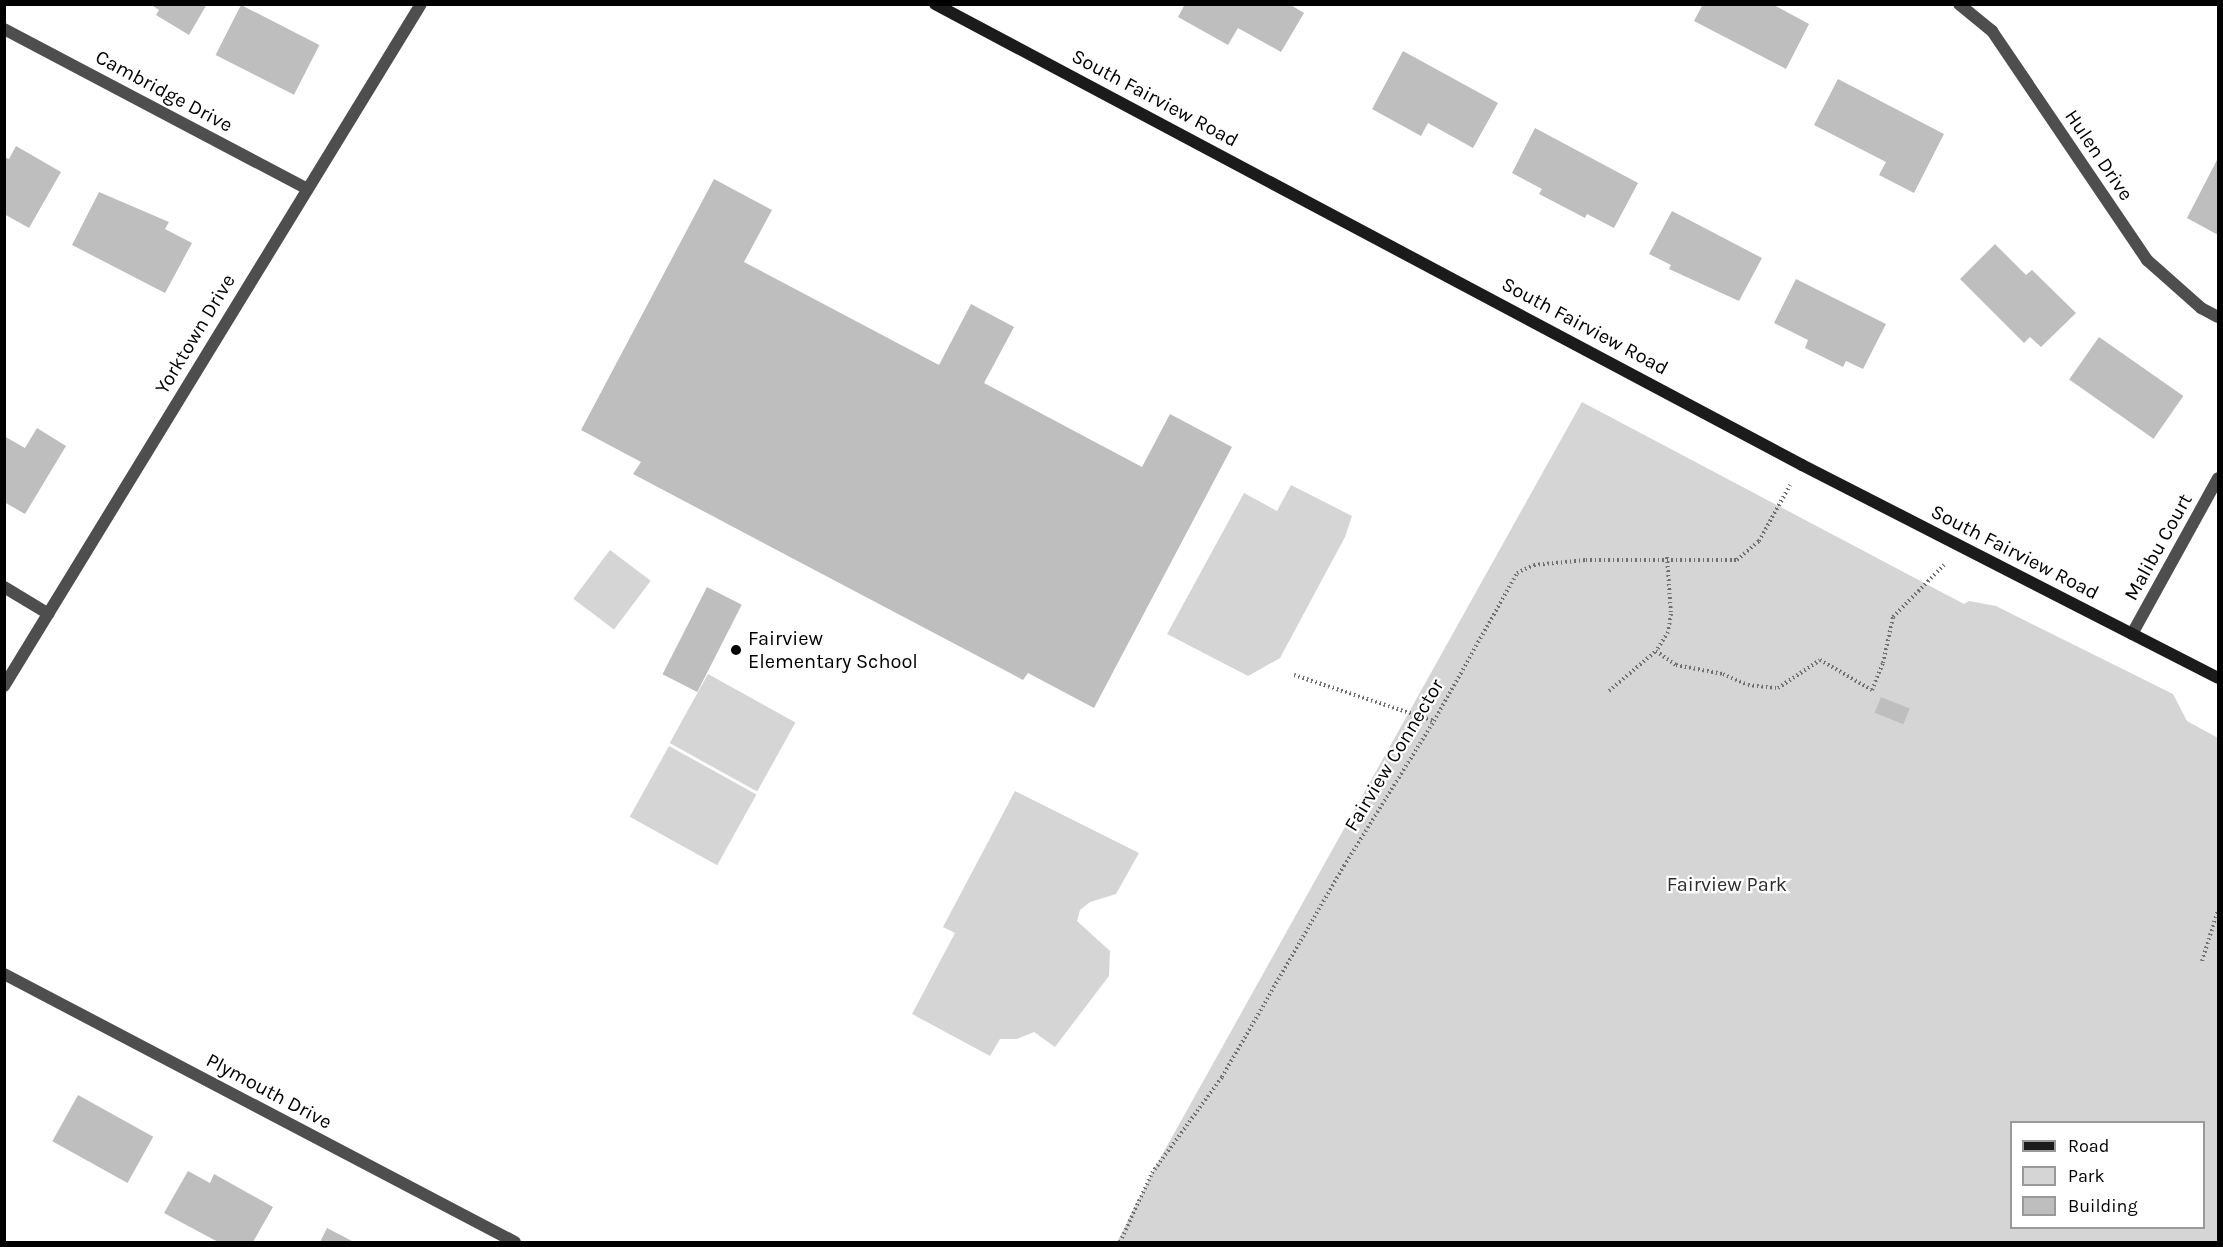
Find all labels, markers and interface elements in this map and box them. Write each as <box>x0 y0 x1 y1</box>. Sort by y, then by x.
street label: South Fairview Road <box>1068 44 1242 152</box>
street label: Cambridge Drive <box>91 45 237 137</box>
street label: Hulen Drive <box>2060 105 2138 205</box>
street label: Yorktown Drive <box>150 270 240 398</box>
street label: South Fairview Road <box>1498 272 1672 380</box>
street label: Malibu Court <box>2119 489 2197 605</box>
street label: South Fairview Road <box>1927 499 2103 605</box>
place label: Fairview Elementary School <box>748 626 918 673</box>
marker: Fairview Elementary School <box>729 643 743 657</box>
street label: Fairview Connector <box>1339 675 1449 835</box>
park label: Fairview Park <box>1667 872 1787 896</box>
street label: Plymouth Drive <box>202 1048 336 1134</box>
legend <box>2010 1121 2205 1229</box>
text: Road <box>2068 1135 2109 1157</box>
text: Park <box>2068 1165 2105 1187</box>
text: Building <box>2068 1195 2138 1217</box>

